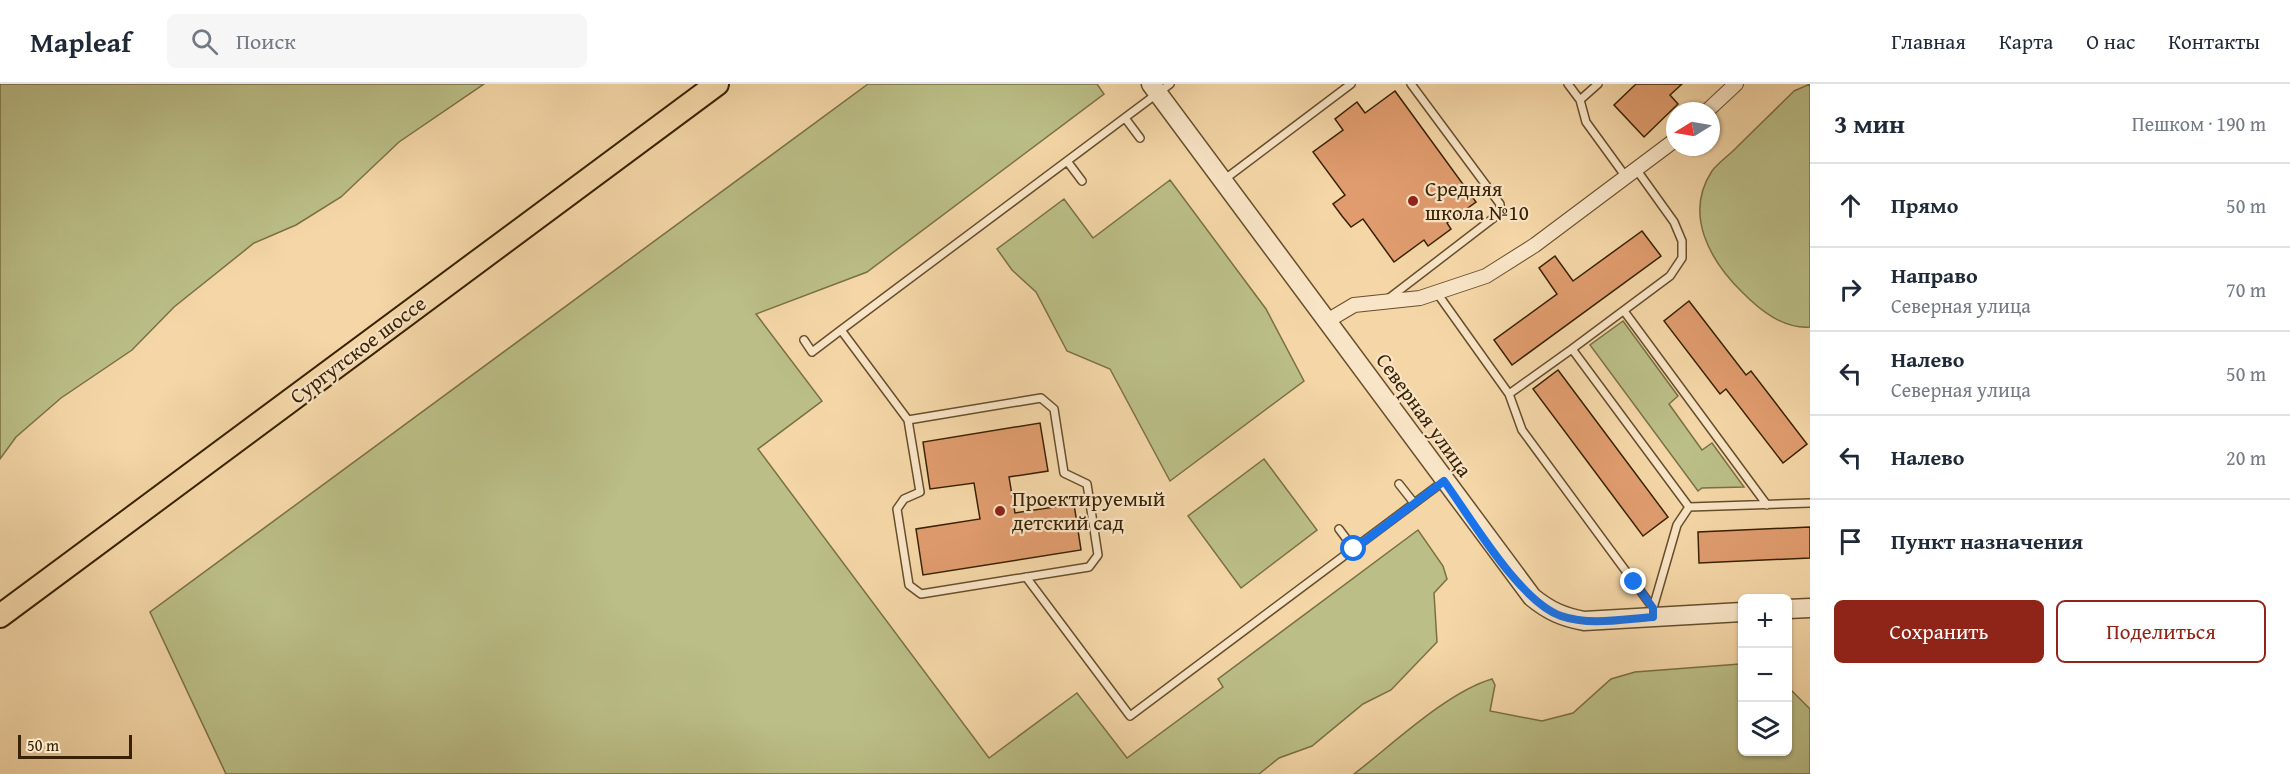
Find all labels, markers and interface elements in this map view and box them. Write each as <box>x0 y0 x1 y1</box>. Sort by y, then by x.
search box <box>167 14 587 68</box>
text: Mapleaf <box>30 21 131 62</box>
icon: search <box>188 25 221 58</box>
text: Поиск <box>236 25 296 57</box>
text: Главная <box>1891 26 1966 57</box>
text: Карта <box>1999 26 2053 57</box>
text: О нас <box>2086 26 2135 57</box>
text: Контакты <box>2168 26 2260 57</box>
north arrow <box>1666 102 1720 156</box>
text: 3 мин <box>1834 104 1905 143</box>
text: Пешком · 190 m <box>2132 109 2266 138</box>
place label: Средняя школа №10 <box>1425 173 1529 228</box>
icon: ahead <box>1834 189 1867 222</box>
text: Прямо <box>1891 189 1958 221</box>
text: 50 m <box>2226 191 2266 220</box>
marker: Средняя школа №10 <box>1406 194 1420 208</box>
text: Направо <box>1891 259 1978 291</box>
icon: right <box>1834 273 1867 306</box>
text: 70 m <box>2226 275 2266 304</box>
street label: Сургутское шоссе <box>283 288 433 411</box>
text: Северная улица <box>1891 291 2031 320</box>
text: Налево <box>1891 343 1964 375</box>
street label: Северная улица <box>1369 346 1480 483</box>
icon: left <box>1834 357 1867 390</box>
text: 50 m <box>2226 359 2266 388</box>
text: Северная улица <box>1891 375 2031 404</box>
icon: left <box>1834 441 1867 474</box>
text: Налево <box>1891 441 1964 473</box>
text: 20 m <box>2226 443 2266 472</box>
place label: Проектируемый детский сад <box>1012 483 1165 538</box>
marker: Проектируемый детский сад <box>993 504 1007 518</box>
icon: arrive <box>1834 525 1867 558</box>
text: Пункт назначения <box>1891 525 2083 557</box>
route start <box>1340 535 1366 561</box>
route end <box>1620 568 1646 594</box>
map controls <box>1738 594 1792 756</box>
button: + <box>1738 594 1792 648</box>
button: Сохранить <box>1834 600 2044 663</box>
button: Поделиться <box>2056 600 2266 663</box>
button: − <box>1738 648 1792 702</box>
button: layers <box>1738 702 1792 756</box>
scale bar <box>18 732 132 760</box>
text: 50 m <box>27 733 59 757</box>

